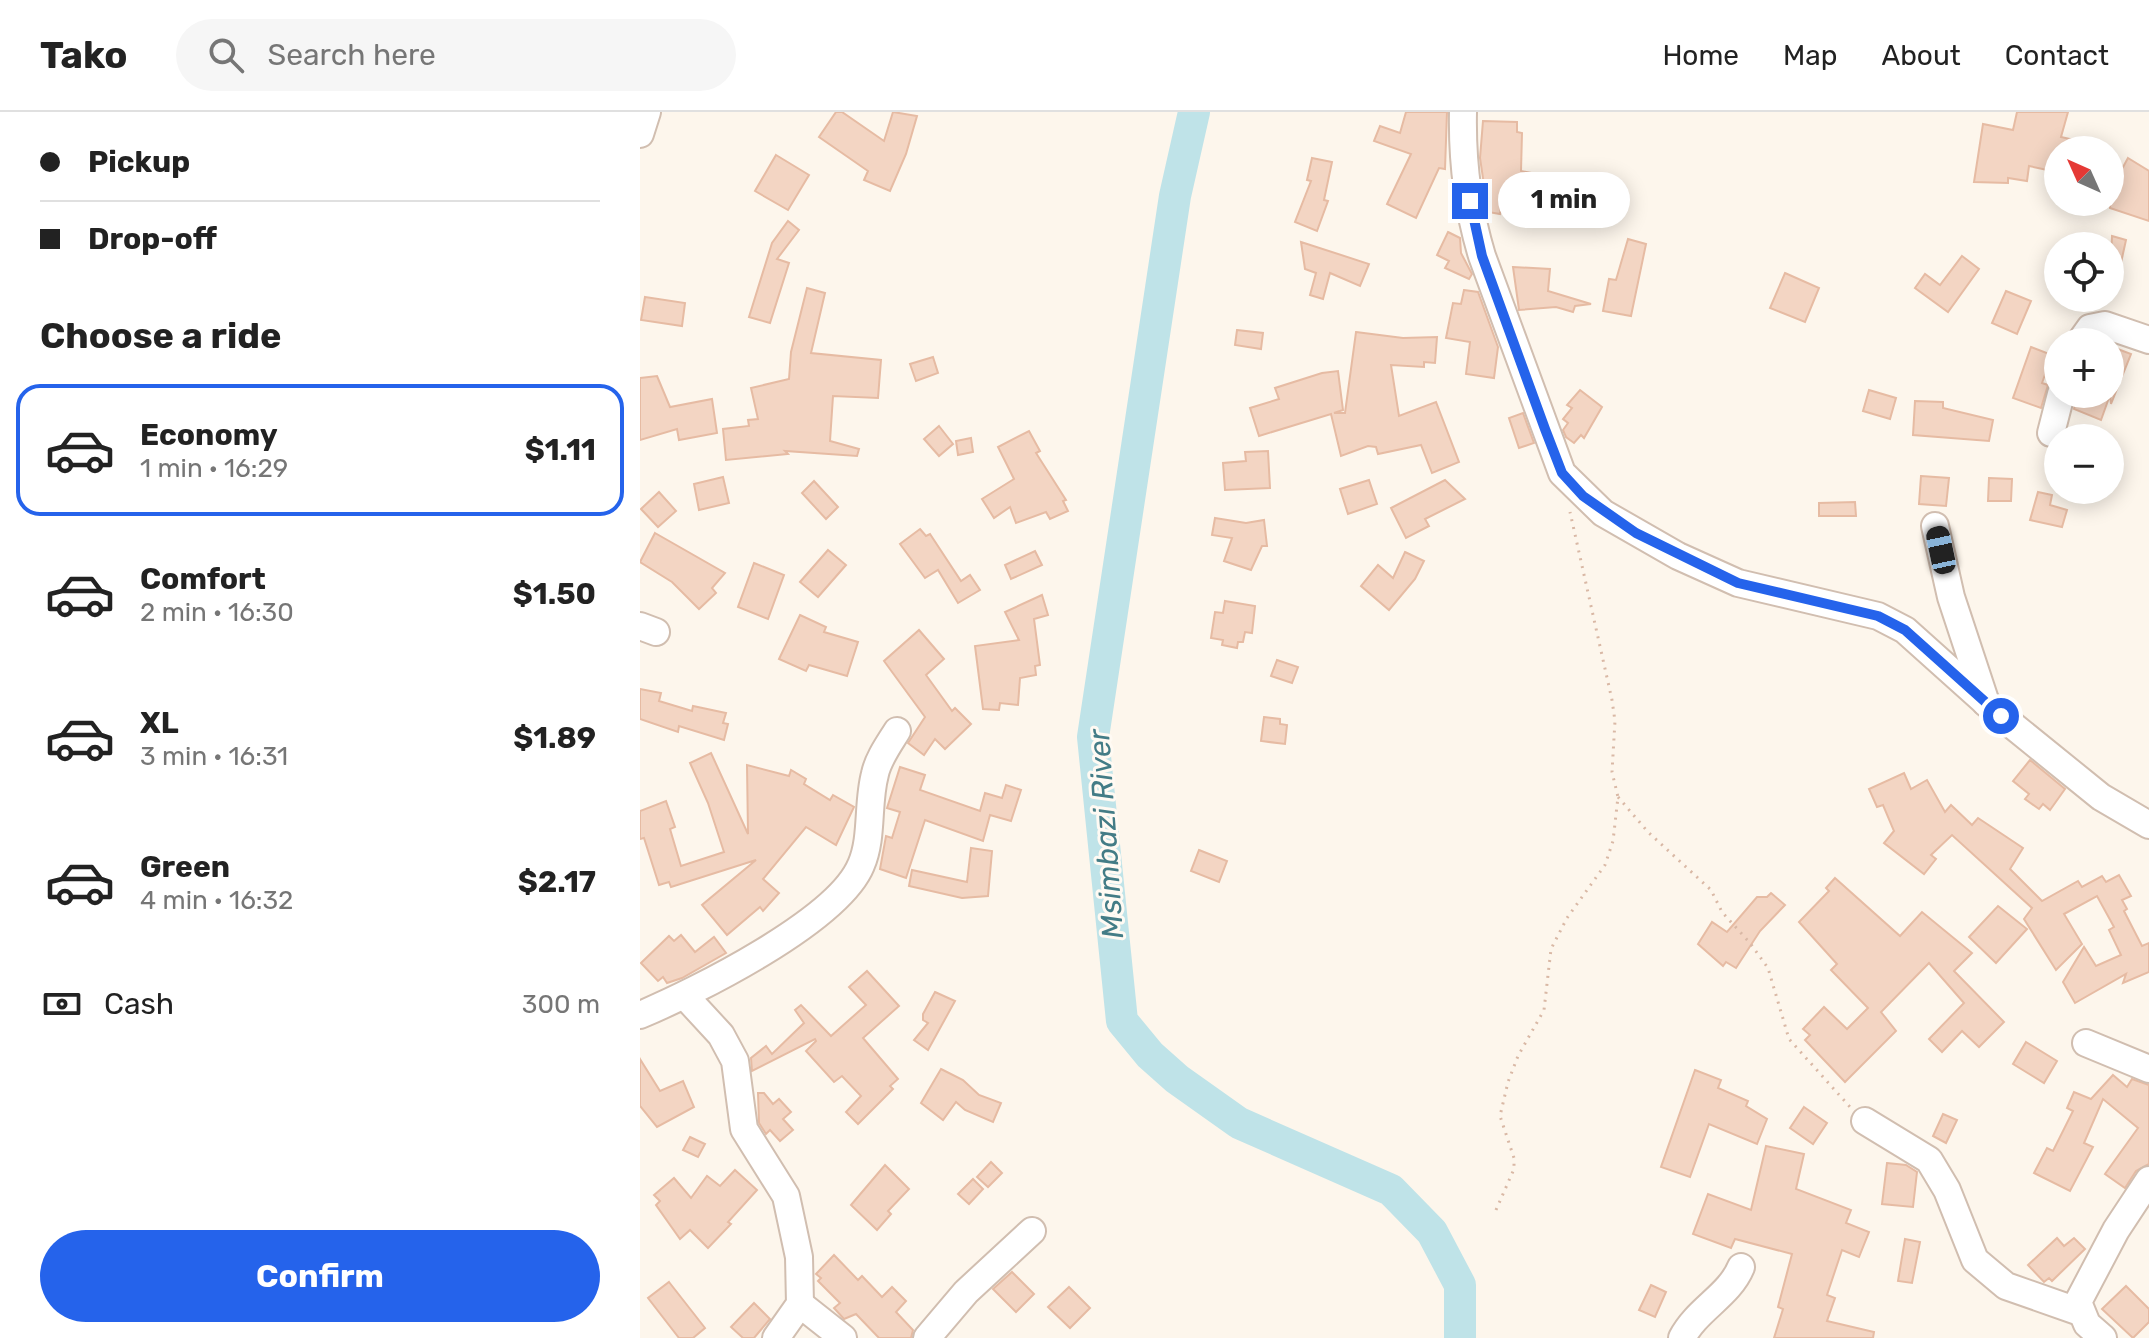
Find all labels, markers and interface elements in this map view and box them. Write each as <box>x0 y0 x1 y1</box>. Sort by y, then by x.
search box <box>176 19 736 91</box>
text: Tako <box>40 32 128 78</box>
icon: search <box>204 33 248 77</box>
text: Search here <box>268 37 436 73</box>
text: Home <box>1662 39 1739 72</box>
text: Map <box>1783 39 1837 72</box>
text: About <box>1881 39 1961 72</box>
text: Contact <box>2005 39 2109 72</box>
north arrow <box>2044 136 2124 216</box>
map controls <box>2044 136 2124 504</box>
text: Pickup <box>88 144 190 180</box>
callout: 1 min <box>1498 173 1630 229</box>
route end <box>1452 183 1488 219</box>
text: 1 min <box>1531 184 1597 215</box>
text: Drop-off <box>88 221 217 257</box>
button: locate <box>2044 232 2124 312</box>
text: Choose a ride <box>40 314 281 357</box>
button: + <box>2044 328 2124 408</box>
icon: car <box>44 414 116 486</box>
text: Economy <box>140 417 278 453</box>
button: − <box>2044 424 2124 504</box>
text: $1.11 <box>525 432 596 468</box>
text: 1 min · 16:29 <box>140 453 288 484</box>
car <box>1924 524 1958 576</box>
icon: car <box>44 558 116 630</box>
text: Comfort <box>140 561 266 597</box>
text: $1.50 <box>513 576 596 612</box>
text: 2 min · 16:30 <box>140 597 294 628</box>
route start <box>1983 698 2019 734</box>
icon: car <box>44 702 116 774</box>
text: XL <box>140 705 179 741</box>
text: $1.89 <box>513 720 596 756</box>
water label: Msimbazi River <box>1081 727 1131 940</box>
text: 3 min · 16:31 <box>140 741 288 772</box>
icon: car <box>44 846 116 918</box>
text: Green <box>140 849 230 885</box>
text: $2.17 <box>518 864 596 900</box>
text: 4 min · 16:32 <box>140 885 293 916</box>
icon: cash <box>40 982 84 1026</box>
text: Cash <box>104 986 174 1022</box>
text: 300 m <box>522 989 600 1020</box>
button: Confirm <box>40 1230 600 1322</box>

